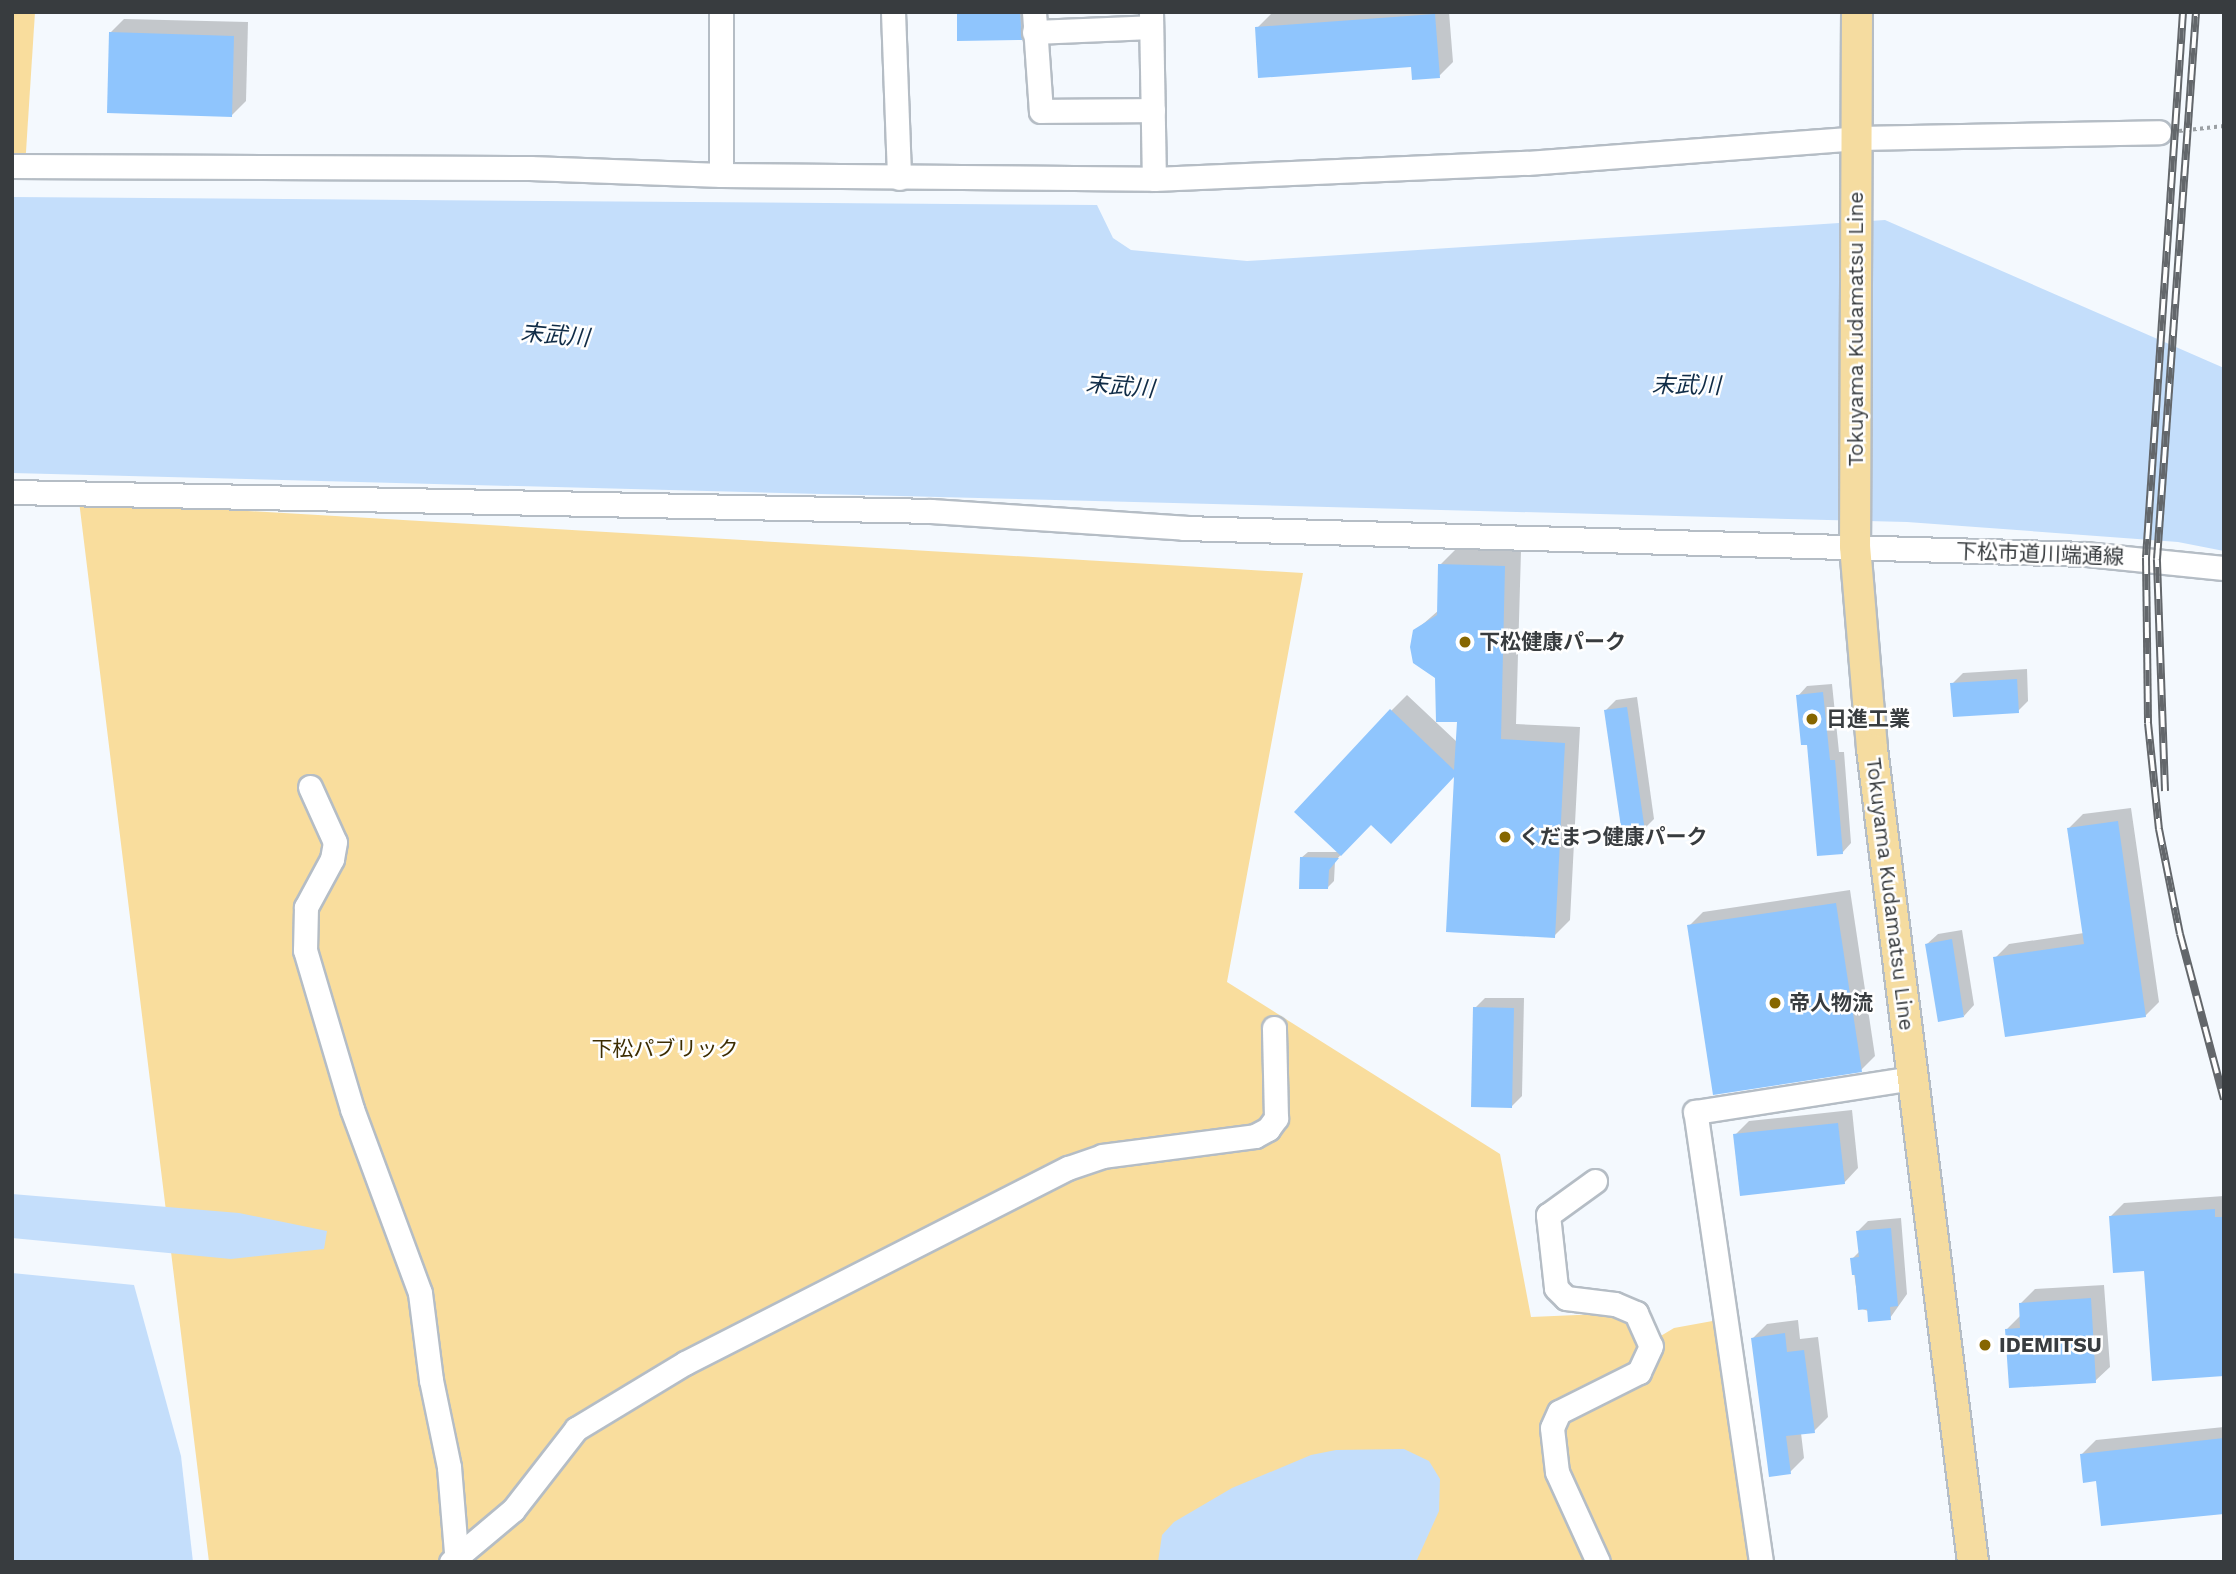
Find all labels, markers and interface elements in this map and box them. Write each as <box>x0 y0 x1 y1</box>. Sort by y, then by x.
street label: Tokuyama Kudamatsu Line <box>1843 191 1869 467</box>
water label: 末武川 <box>519 319 591 353</box>
water label: 末武川 <box>1084 370 1156 404</box>
water label: 末武川 <box>1651 372 1721 400</box>
street label: 下松市道川端通線 <box>1956 538 2124 570</box>
place label: 下松健康パーク <box>1479 629 1626 655</box>
marker: 下松健康パーク <box>1457 634 1473 650</box>
place label: 日進工業 <box>1826 706 1910 732</box>
marker: 日進工業 <box>1804 711 1820 727</box>
street label: Tokuyama Kudamatsu Line <box>1861 756 1919 1032</box>
place label: くだまつ健康パーク <box>1519 824 1708 850</box>
marker: くだまつ健康パーク <box>1497 829 1513 845</box>
place label: 帝人物流 <box>1789 990 1873 1016</box>
marker: 帝人物流 <box>1767 995 1783 1011</box>
park label: 下松パブリック <box>592 1036 738 1062</box>
place label: IDEMITSU <box>1999 1332 2102 1358</box>
marker: IDEMITSU <box>1977 1337 1993 1353</box>

